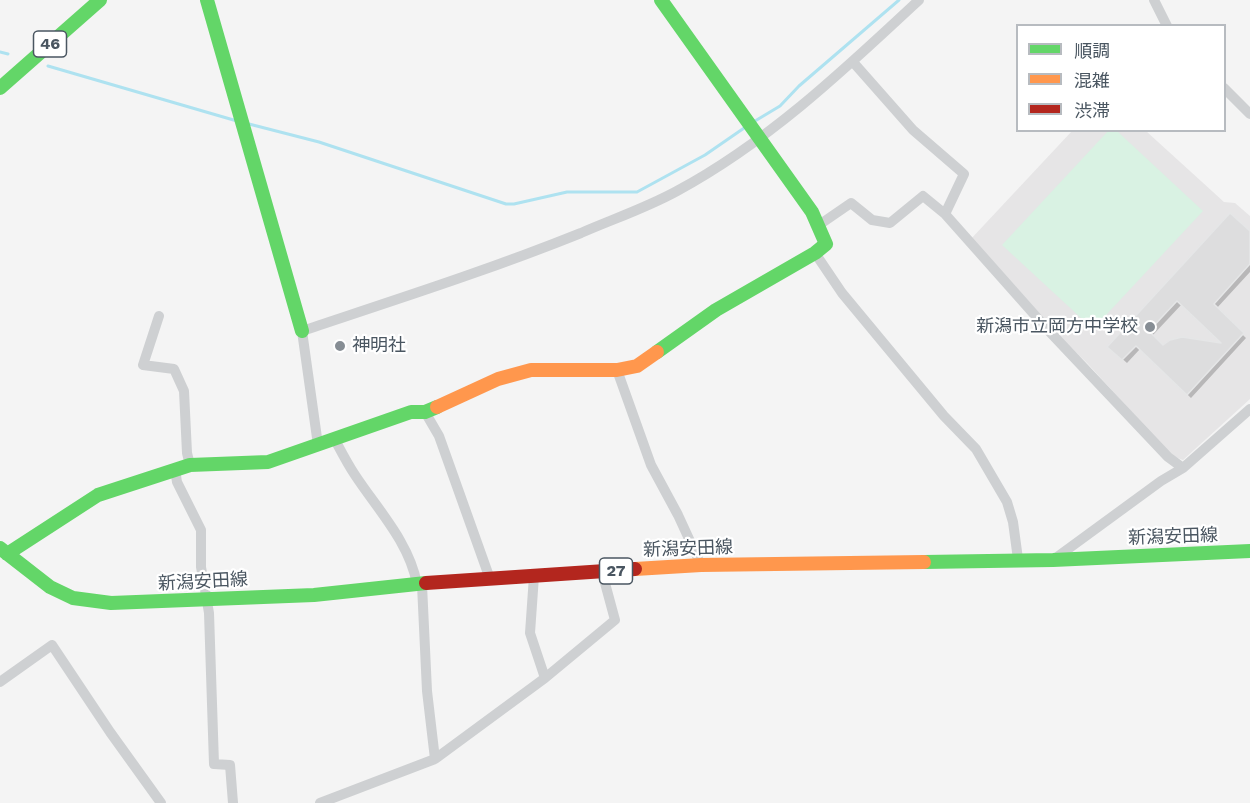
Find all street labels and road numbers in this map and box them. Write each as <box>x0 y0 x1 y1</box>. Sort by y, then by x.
road number: 46 <box>34 31 66 57</box>
street label: 新潟安田線 <box>1128 525 1218 549</box>
street label: 新潟安田線 <box>643 537 733 561</box>
road number: 27 <box>600 558 632 584</box>
street label: 新潟安田線 <box>157 569 249 595</box>

